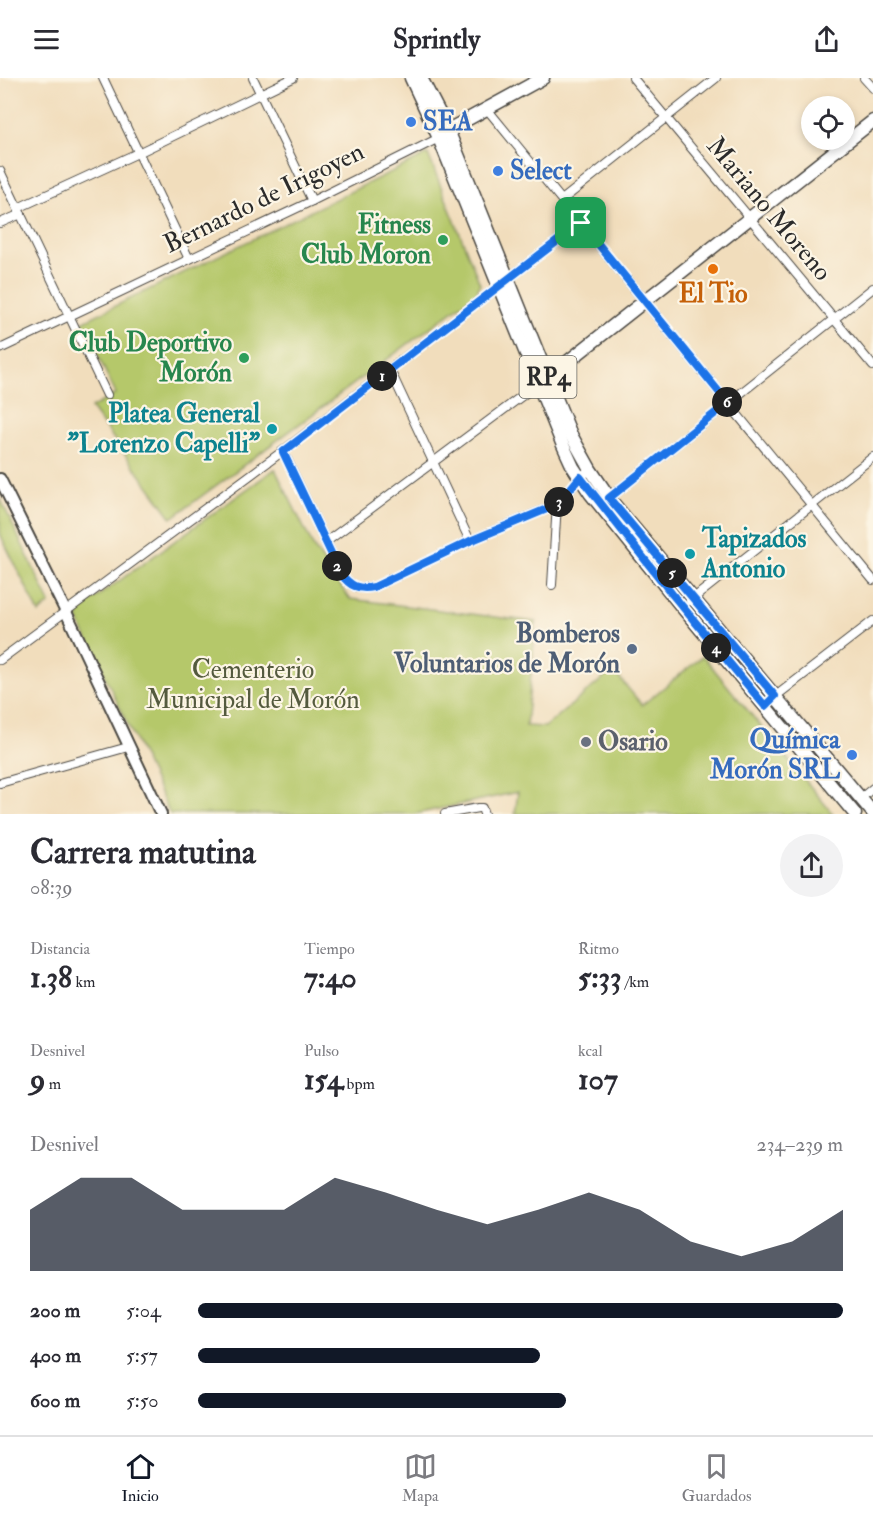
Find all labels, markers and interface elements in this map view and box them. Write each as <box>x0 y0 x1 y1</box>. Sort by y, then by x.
icon: menu <box>30 23 63 56</box>
text: Sprintly <box>393 23 480 56</box>
icon: share <box>810 23 843 56</box>
map controls <box>801 96 855 150</box>
button: locate <box>801 96 855 150</box>
place label: SEA <box>423 106 473 138</box>
marker: SEA <box>404 115 418 129</box>
street label: Mariano Moreno <box>700 131 838 287</box>
street label: Bernardo de Irigoyen <box>159 136 369 260</box>
place label: Select <box>510 155 572 187</box>
marker: Select <box>491 164 505 178</box>
pin <box>555 197 606 248</box>
icon: arrive <box>564 206 597 239</box>
place label: Fitness Club Moron <box>301 209 432 271</box>
marker: Fitness Club Moron <box>436 233 450 247</box>
marker: El Tio <box>706 262 720 276</box>
place label: El Tio <box>678 278 748 310</box>
place label: Club Deportivo Morón <box>69 327 233 389</box>
marker: Club Deportivo Morón <box>237 351 251 365</box>
road number: RP4 <box>520 356 576 398</box>
pin: 1 <box>367 361 397 391</box>
text: 1 <box>379 366 385 386</box>
pin: 6 <box>712 387 742 417</box>
text: 6 <box>723 392 731 412</box>
place label: Platea General "Lorenzo Capelli" <box>67 398 261 461</box>
marker: Platea General "Lorenzo Capelli" <box>265 422 279 436</box>
pin: 3 <box>544 487 574 517</box>
text: 3 <box>556 492 562 512</box>
place label: Tapizados Antonio <box>701 523 807 585</box>
marker: Tapizados Antonio <box>683 547 697 561</box>
pin: 2 <box>322 551 352 581</box>
text: 2 <box>333 556 341 576</box>
pin: 5 <box>657 558 687 588</box>
text: 5 <box>668 563 676 583</box>
place label: Bomberos Voluntarios de Morón <box>393 618 621 680</box>
pin: 4 <box>701 633 731 663</box>
text: 4 <box>712 638 720 658</box>
marker: Bomberos Voluntarios de Morón <box>625 642 639 656</box>
park label: Cementerio Municipal de Morón <box>146 654 360 717</box>
place label: Química Morón SRL <box>709 724 841 786</box>
place label: Osario <box>598 726 668 758</box>
marker: Osario <box>579 735 593 749</box>
marker: Química Morón SRL <box>845 748 859 762</box>
text: Carrera matutina <box>30 832 256 873</box>
button: share <box>780 834 843 897</box>
text: 08:39 <box>30 875 73 900</box>
text: Distancia <box>30 939 90 959</box>
text: Tiempo <box>304 939 355 959</box>
text: Ritmo <box>578 939 619 959</box>
text: 1.38 <box>30 959 72 996</box>
text: 7:40 <box>304 959 357 996</box>
text: 5:33 <box>578 959 622 996</box>
text: km <box>72 972 96 992</box>
text: /km <box>622 972 649 992</box>
text: Desnivel <box>30 1041 85 1061</box>
text: Pulso <box>304 1041 339 1061</box>
text: kcal <box>578 1041 603 1061</box>
text: 9 <box>30 1061 45 1098</box>
text: 154 <box>304 1061 343 1098</box>
text: 107 <box>578 1061 618 1098</box>
text: m <box>45 1074 61 1094</box>
text: bpm <box>343 1074 375 1094</box>
text: Desnivel <box>30 1132 99 1157</box>
text: 234–239 m <box>757 1132 843 1157</box>
text: 200 m <box>30 1298 80 1323</box>
text: 5:04 <box>126 1298 161 1323</box>
text: 400 m <box>30 1343 81 1368</box>
text: 5:57 <box>126 1343 158 1368</box>
text: 600 m <box>30 1388 80 1413</box>
text: 5:50 <box>126 1388 159 1413</box>
tab: Inicio <box>122 1450 159 1506</box>
tab: Mapa <box>402 1450 439 1506</box>
tab: Guardados <box>682 1450 751 1506</box>

